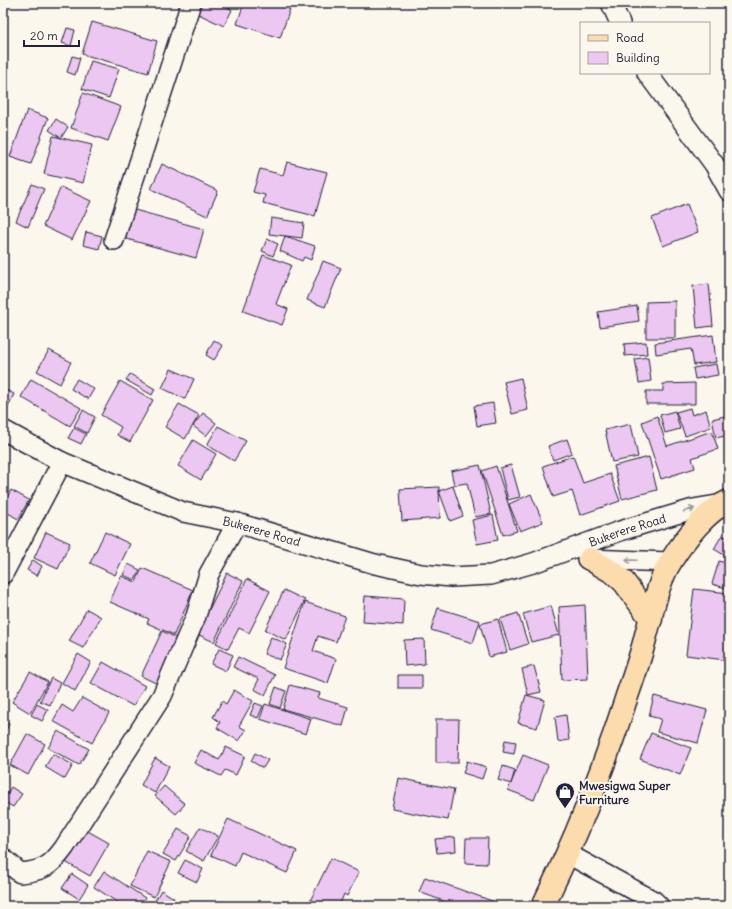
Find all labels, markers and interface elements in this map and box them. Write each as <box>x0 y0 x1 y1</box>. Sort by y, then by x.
scale bar <box>24 22 79 48</box>
legend <box>580 22 710 74</box>
text: 20 m <box>30 28 58 43</box>
text: Road <box>616 30 644 45</box>
text: Building <box>616 50 660 65</box>
one-way arrow <box>683 506 696 513</box>
street label: Bukerere Road <box>586 510 668 549</box>
street label: Bukerere Road <box>221 513 302 549</box>
one-way arrow <box>625 556 638 564</box>
place label: Mwesigwa Super Furniture <box>579 778 671 807</box>
shop icon: Mwesigwa Super Furniture <box>554 781 576 809</box>

